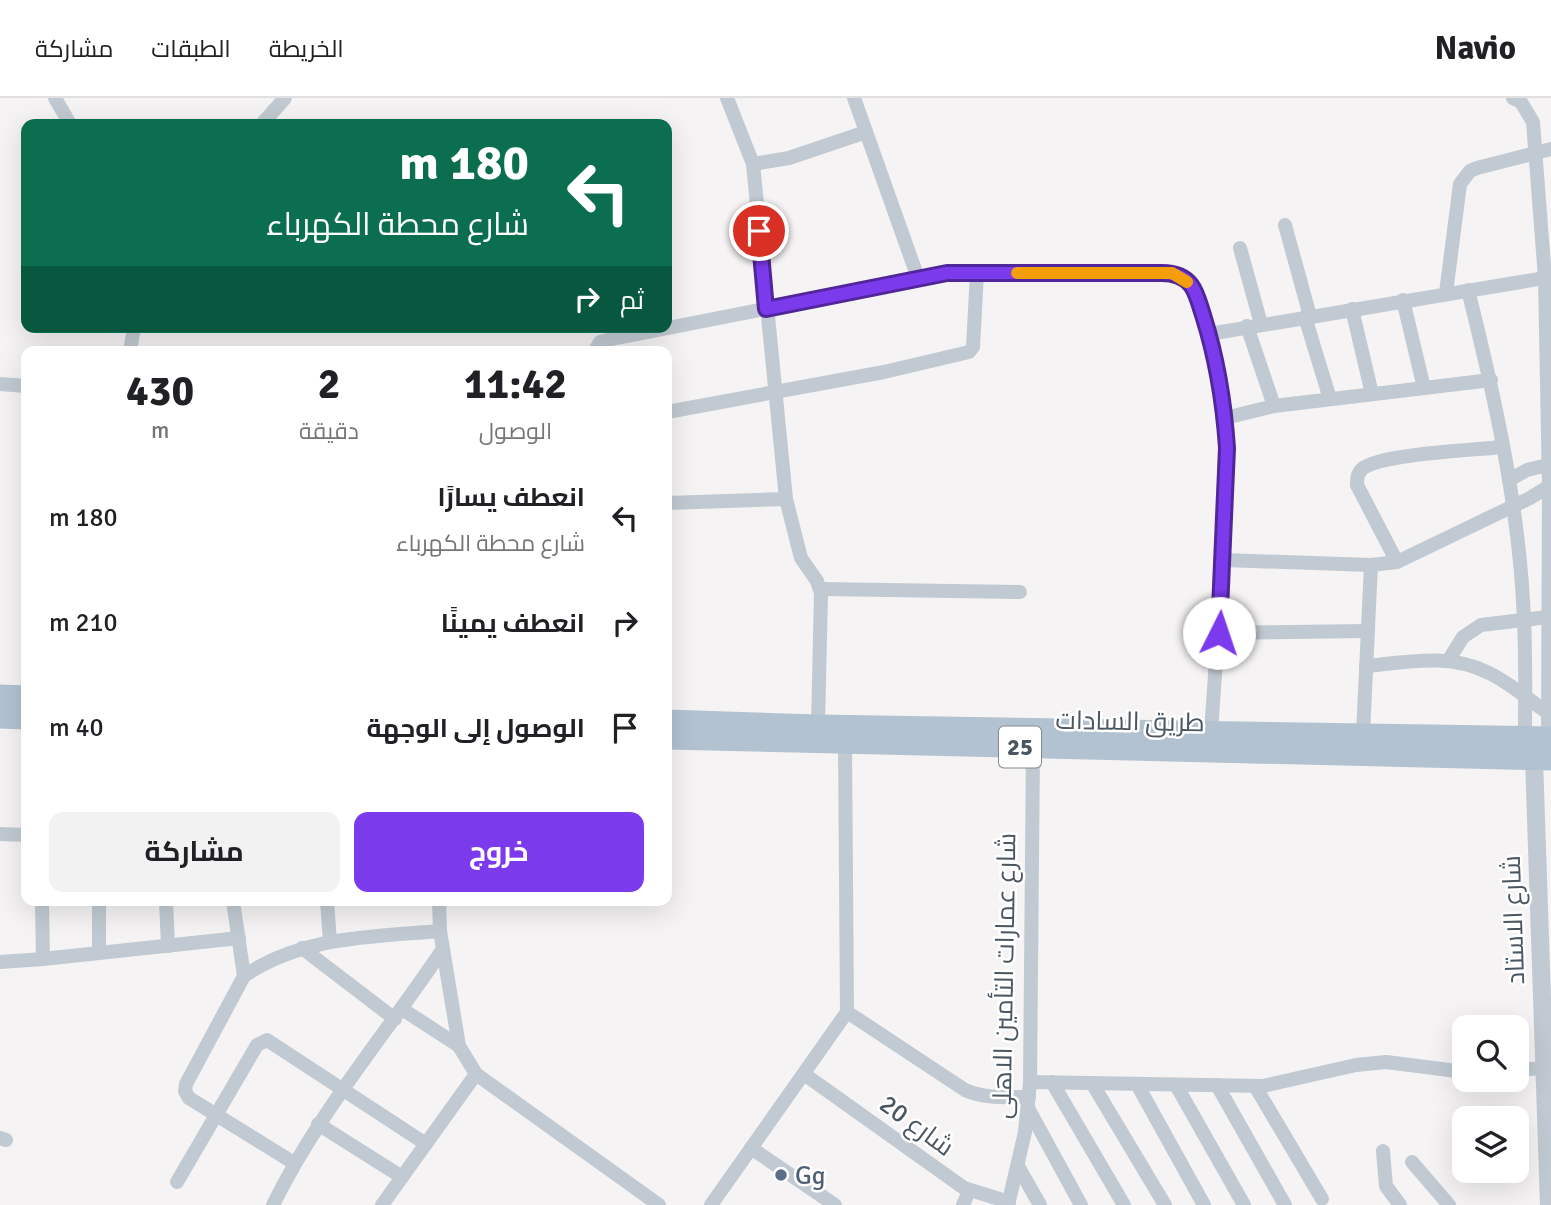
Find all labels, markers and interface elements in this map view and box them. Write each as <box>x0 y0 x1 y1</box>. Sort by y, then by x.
text: Navio <box>1434 28 1516 69</box>
text: مشاركة <box>35 34 113 64</box>
text: الطبقات <box>151 34 231 64</box>
text: الخريطة <box>269 34 344 64</box>
text: 180 m <box>399 133 529 193</box>
icon: left <box>553 147 644 238</box>
pin <box>729 201 789 261</box>
text: شارع محطة الكهرباء <box>266 205 529 244</box>
icon: arrive <box>740 212 778 250</box>
icon: right <box>568 280 606 318</box>
text: ثم <box>620 285 644 317</box>
text: 2 <box>318 359 340 410</box>
text: 11:42 <box>464 359 567 410</box>
text: 430 <box>126 366 194 417</box>
text: m <box>151 416 169 445</box>
text: دقيقة <box>299 417 359 446</box>
text: الوصول <box>479 417 552 446</box>
text: انعطف يسارًا <box>437 482 585 514</box>
icon: left <box>606 499 644 537</box>
text: 180 m <box>49 502 118 534</box>
text: شارع محطة الكهرباء <box>396 529 585 558</box>
position arrow <box>1182 596 1256 670</box>
icon: right <box>606 604 644 642</box>
text: 210 m <box>49 607 118 639</box>
text: انعطف يمينًا <box>441 608 585 640</box>
street label: طريق السادات <box>1055 705 1205 739</box>
icon: arrive <box>606 709 644 747</box>
text: 40 m <box>49 712 104 744</box>
text: الوصول إلى الوجهة <box>366 713 585 745</box>
road number: 25 <box>999 726 1041 768</box>
button: مشاركة <box>49 812 340 892</box>
button: خروج <box>354 812 644 892</box>
street label: شارع عمارات التأمين الاهلى <box>985 833 1023 1119</box>
street label: شارع الاستاد <box>1496 855 1532 985</box>
map controls <box>1452 1015 1529 1183</box>
button: search <box>1452 1015 1529 1092</box>
street label: شارع 20 <box>873 1088 960 1163</box>
button: layers <box>1452 1106 1529 1183</box>
place label: Gg <box>795 1160 825 1192</box>
marker: Gg <box>773 1167 789 1183</box>

